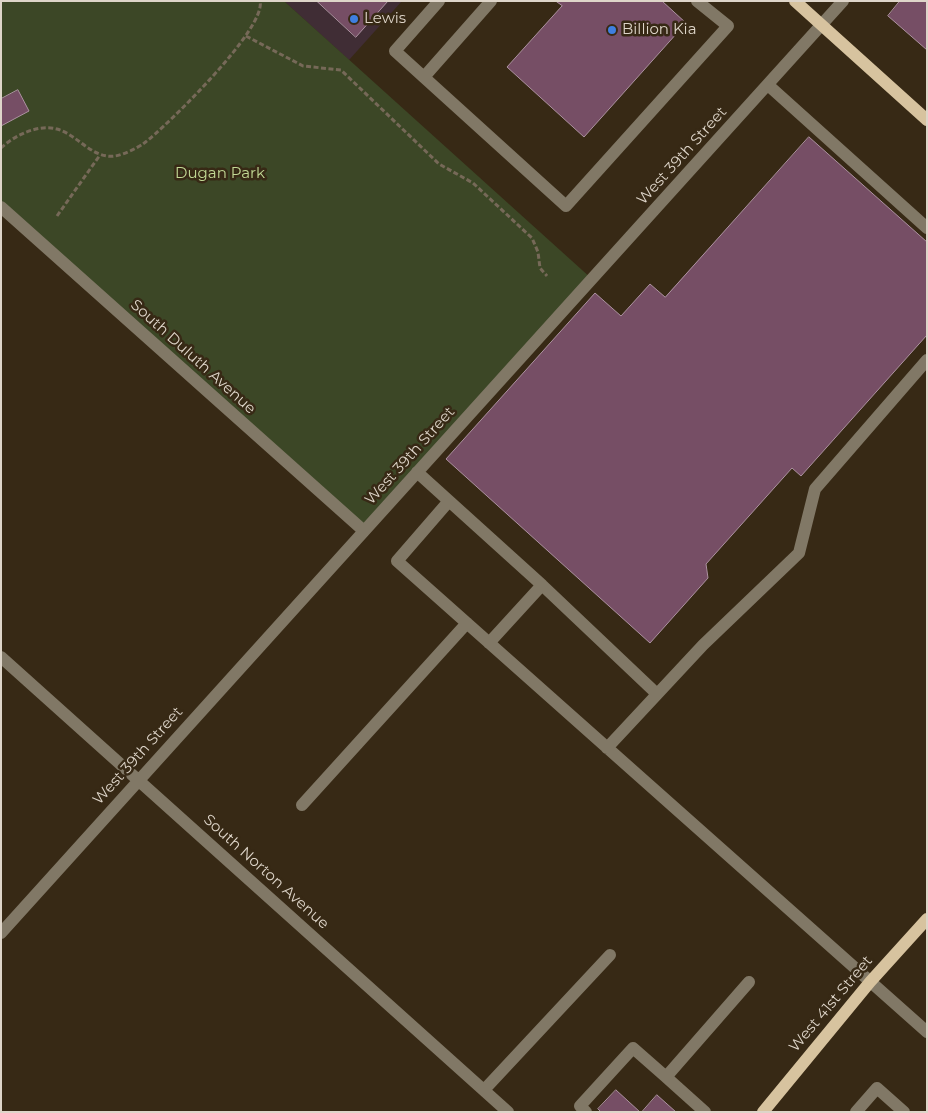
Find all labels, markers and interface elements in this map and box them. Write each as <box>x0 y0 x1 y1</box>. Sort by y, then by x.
place label: Lewis <box>364 10 406 28</box>
marker: Lewis <box>348 13 360 25</box>
place label: Billion Kia <box>622 21 696 39</box>
marker: Billion Kia <box>606 24 618 36</box>
street label: West 39th Street <box>633 103 731 209</box>
park label: Dugan Park <box>175 165 265 183</box>
street label: South Duluth Avenue <box>127 296 259 418</box>
street label: West 39th Street <box>361 403 459 509</box>
street label: West 39th Street <box>89 703 187 809</box>
street label: South Norton Avenue <box>200 811 332 933</box>
street label: West 41st Street <box>786 952 876 1056</box>

